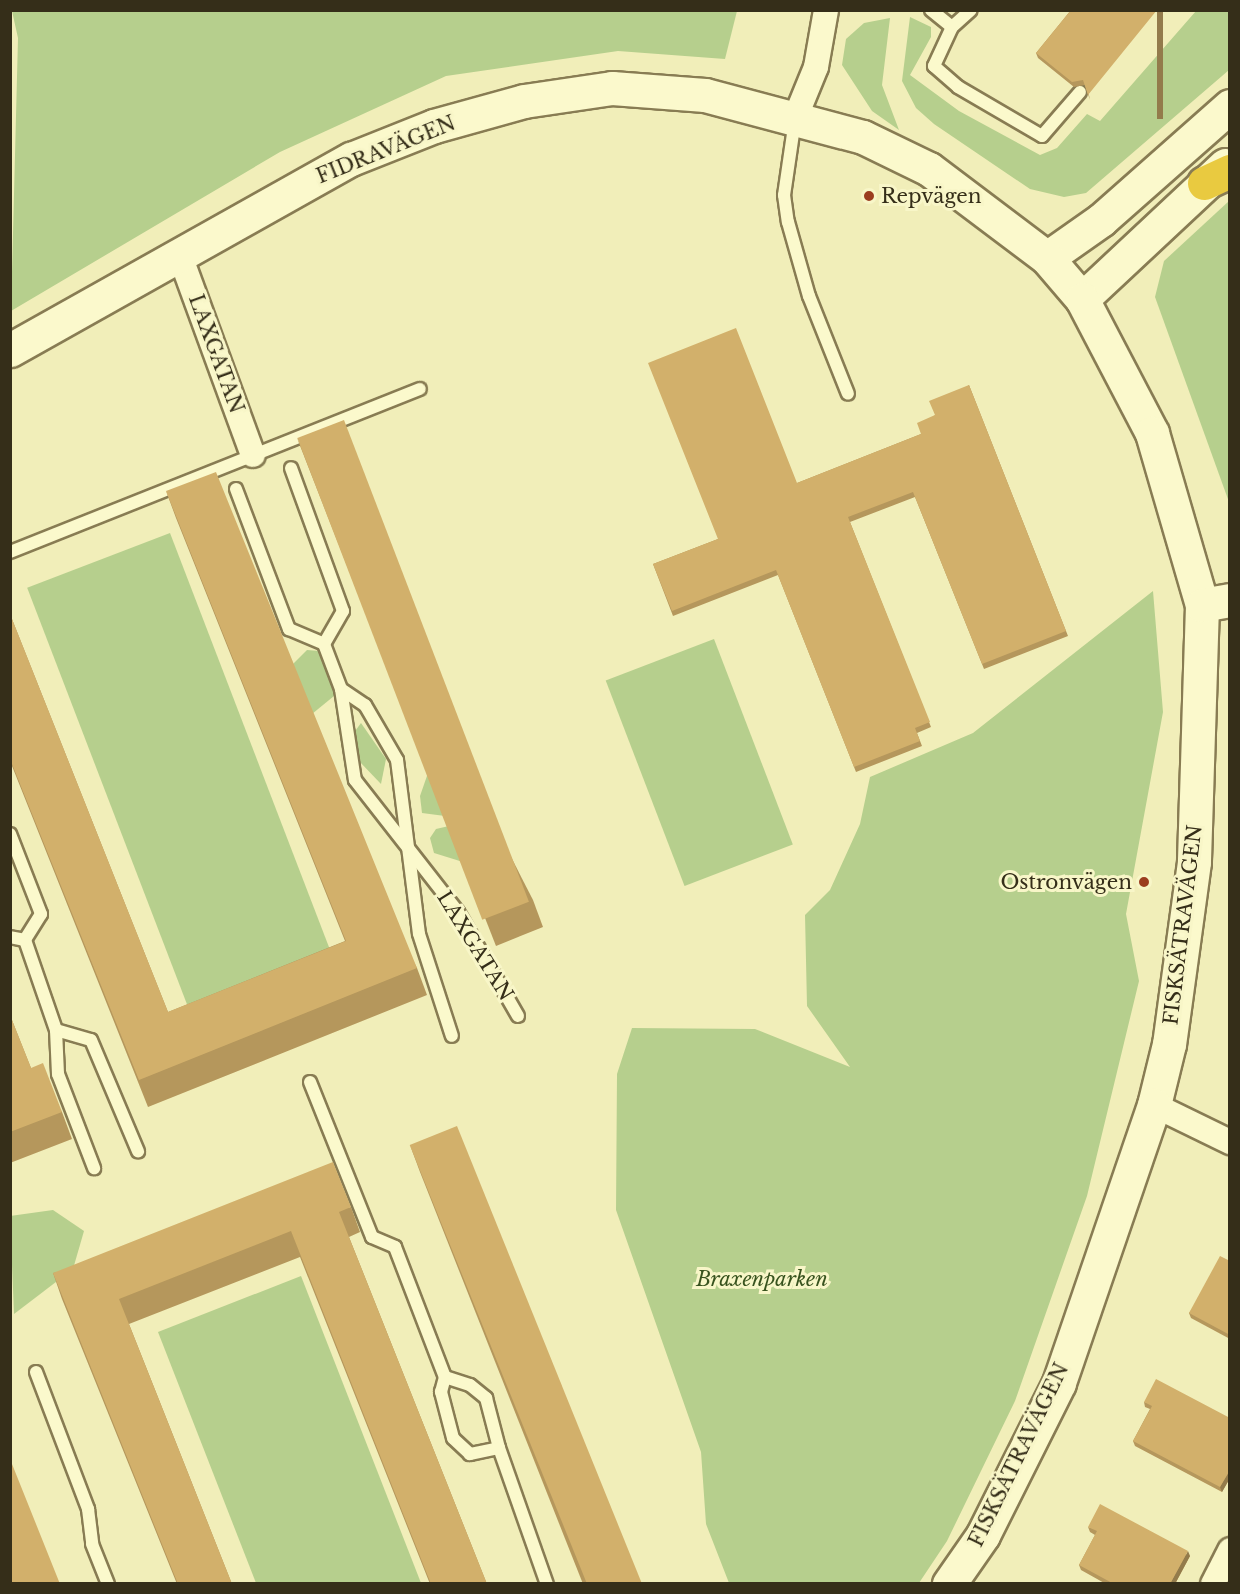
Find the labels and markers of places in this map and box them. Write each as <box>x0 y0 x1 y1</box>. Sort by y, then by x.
place label: Repvägen <box>881 184 981 208</box>
marker: Repvägen <box>862 189 876 203</box>
place label: Ostronvägen <box>1001 870 1132 894</box>
marker: Ostronvägen <box>1137 875 1151 889</box>

